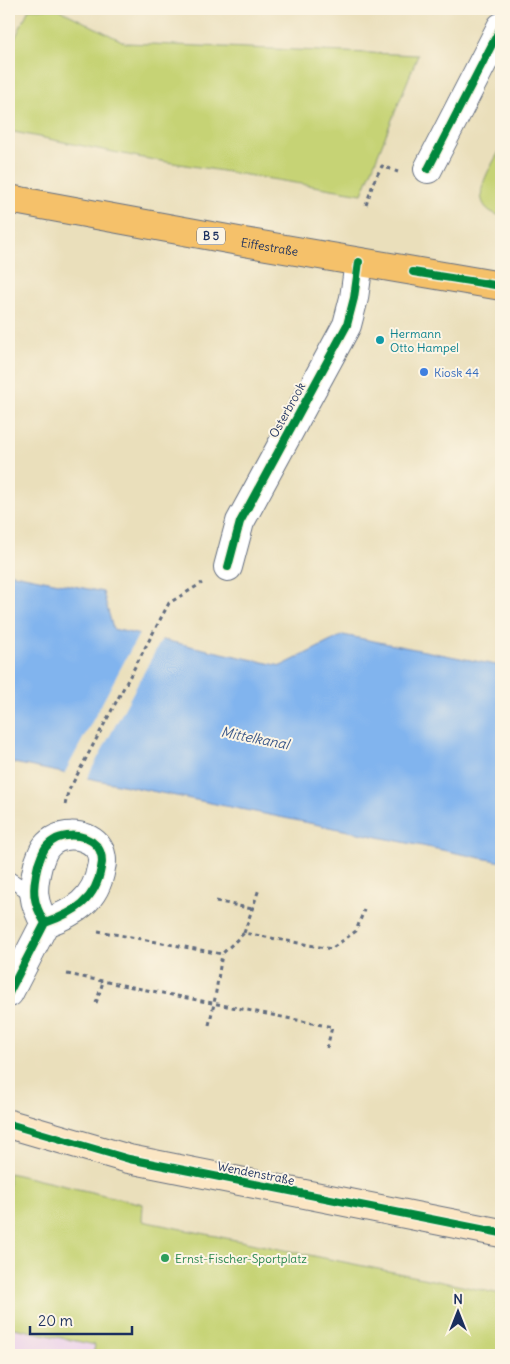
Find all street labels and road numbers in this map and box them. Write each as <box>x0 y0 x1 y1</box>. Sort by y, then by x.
road number: B 5 <box>197 228 225 245</box>
street label: Eiffestraße <box>240 234 300 259</box>
street label: Osterbrook <box>266 380 308 440</box>
street label: Wendenstraße <box>216 1158 296 1188</box>

